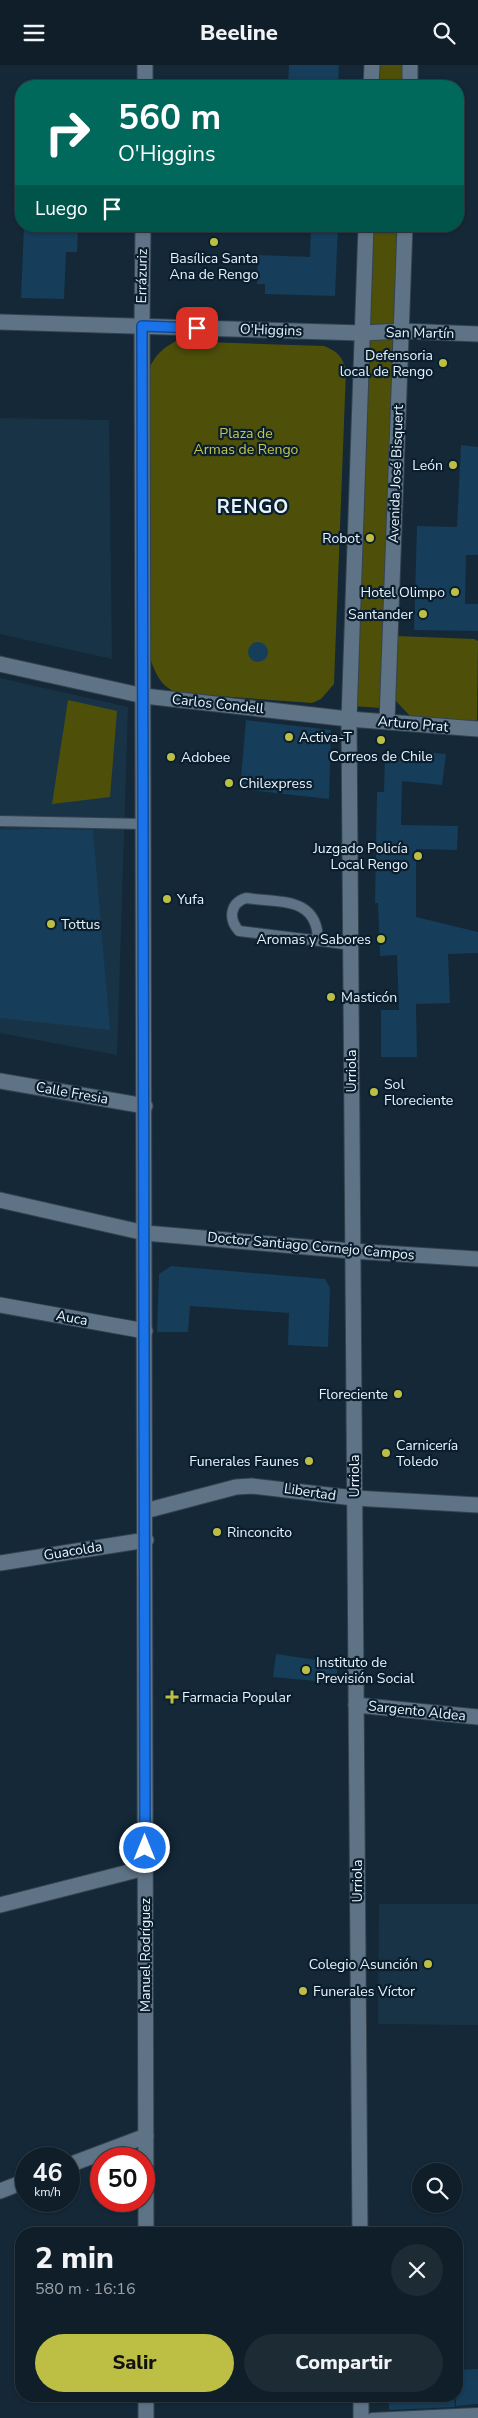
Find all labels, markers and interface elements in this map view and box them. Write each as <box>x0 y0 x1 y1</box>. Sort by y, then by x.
text: Beeline <box>200 18 278 48</box>
icon: menu <box>20 19 48 47</box>
icon: search <box>430 19 458 47</box>
text: 560 m <box>118 94 221 141</box>
icon: right <box>35 100 100 165</box>
text: O'Higgins <box>118 139 216 169</box>
icon: arrive <box>98 195 126 223</box>
text: Luego <box>35 196 88 222</box>
marker: Basílica Santa Ana de Rengo <box>208 236 220 248</box>
street label: Errázuriz <box>132 248 152 303</box>
place label: Basílica Santa Ana de Rengo <box>170 249 259 284</box>
pin <box>176 307 218 349</box>
icon: arrive <box>183 314 211 342</box>
street label: O'Higgins <box>240 319 303 341</box>
street label: San Martín <box>386 323 454 343</box>
place label: Defensoria local de Rengo <box>340 346 433 381</box>
marker: Defensoria local de Rengo <box>437 357 449 369</box>
street label: Avenida José Bisquert <box>384 405 408 543</box>
park label: Plaza de Armas de Rengo <box>194 424 299 459</box>
place label: León <box>412 456 443 475</box>
marker: León <box>447 459 459 471</box>
district label: RENGO <box>217 494 289 520</box>
place label: Robot <box>322 529 360 548</box>
marker: Robot <box>364 532 376 544</box>
place label: Hotel Olimpo <box>361 583 445 602</box>
marker: Hotel Olimpo <box>449 586 461 598</box>
place label: Santander <box>348 605 413 624</box>
marker: Santander <box>417 608 429 620</box>
street label: Carlos Condell <box>171 690 266 718</box>
street label: Arturo Prat <box>377 711 449 737</box>
place label: Activa-T <box>299 728 353 747</box>
marker: Activa-T <box>283 731 295 743</box>
marker: Correos de Chile <box>375 734 387 746</box>
place label: Correos de Chile <box>329 747 433 766</box>
place label: Adobee <box>181 748 230 767</box>
marker: Adobee <box>165 751 177 763</box>
place label: Chilexpress <box>239 774 313 793</box>
marker: Chilexpress <box>223 777 235 789</box>
place label: Juzgado Policía Local Rengo <box>312 839 408 874</box>
marker: Juzgado Policía Local Rengo <box>412 850 424 862</box>
place label: Yufa <box>176 890 204 909</box>
marker: Yufa <box>161 893 173 905</box>
place label: Tottus <box>61 915 101 934</box>
marker: Tottus <box>45 918 57 930</box>
place label: Aromas y Sabores <box>256 930 371 949</box>
marker: Aromas y Sabores <box>375 933 387 945</box>
place label: Masticón <box>341 988 397 1007</box>
marker: Masticón <box>325 991 337 1003</box>
street label: Urriola <box>342 1050 361 1092</box>
place label: Sol Floreciente <box>384 1075 453 1110</box>
street label: Calle Fresia <box>34 1077 110 1109</box>
marker: Sol Floreciente <box>368 1086 380 1098</box>
street label: Doctor Santiago Cornejo Campos <box>207 1227 416 1265</box>
street label: Auca <box>55 1306 89 1330</box>
place label: Floreciente <box>319 1385 388 1404</box>
marker: Floreciente <box>392 1388 404 1400</box>
place label: Carnicería Toledo <box>396 1436 458 1471</box>
marker: Carnicería Toledo <box>380 1447 392 1459</box>
place label: Funerales Faunes <box>189 1452 299 1471</box>
marker: Funerales Faunes <box>303 1455 315 1467</box>
street label: Urriola <box>345 1455 364 1497</box>
street label: Libertad <box>283 1479 337 1505</box>
place label: Rinconcito <box>227 1523 292 1542</box>
marker: Rinconcito <box>211 1526 223 1538</box>
street label: Guacolda <box>42 1537 104 1565</box>
place label: Instituto de Previsión Social <box>316 1653 415 1688</box>
marker: Instituto de Previsión Social <box>300 1664 312 1676</box>
place label: Farmacia Popular <box>182 1688 291 1707</box>
marker: Farmacia Popular <box>166 1691 178 1703</box>
street label: Sargento Aldea <box>367 1696 467 1726</box>
position arrow <box>118 1821 170 1873</box>
street label: Urriola <box>348 1860 367 1902</box>
street label: Manuel Rodríguez <box>136 1898 155 2012</box>
place label: Colegio Asunción <box>309 1955 418 1974</box>
marker: Colegio Asunción <box>422 1958 434 1970</box>
place label: Funerales Víctor <box>313 1982 415 2001</box>
marker: Funerales Víctor <box>297 1985 309 1997</box>
speed limit sign: 50 <box>90 2147 155 2212</box>
text: 46 <box>32 2156 63 2190</box>
map controls <box>412 2163 462 2213</box>
button: search <box>412 2163 462 2213</box>
text: km/h <box>34 2184 61 2200</box>
text: 2 min <box>35 2238 114 2279</box>
button: close <box>391 2244 443 2296</box>
text: 580 m · 16:16 <box>35 2278 136 2300</box>
button: Salir <box>35 2334 234 2392</box>
button: Compartir <box>244 2334 443 2392</box>

